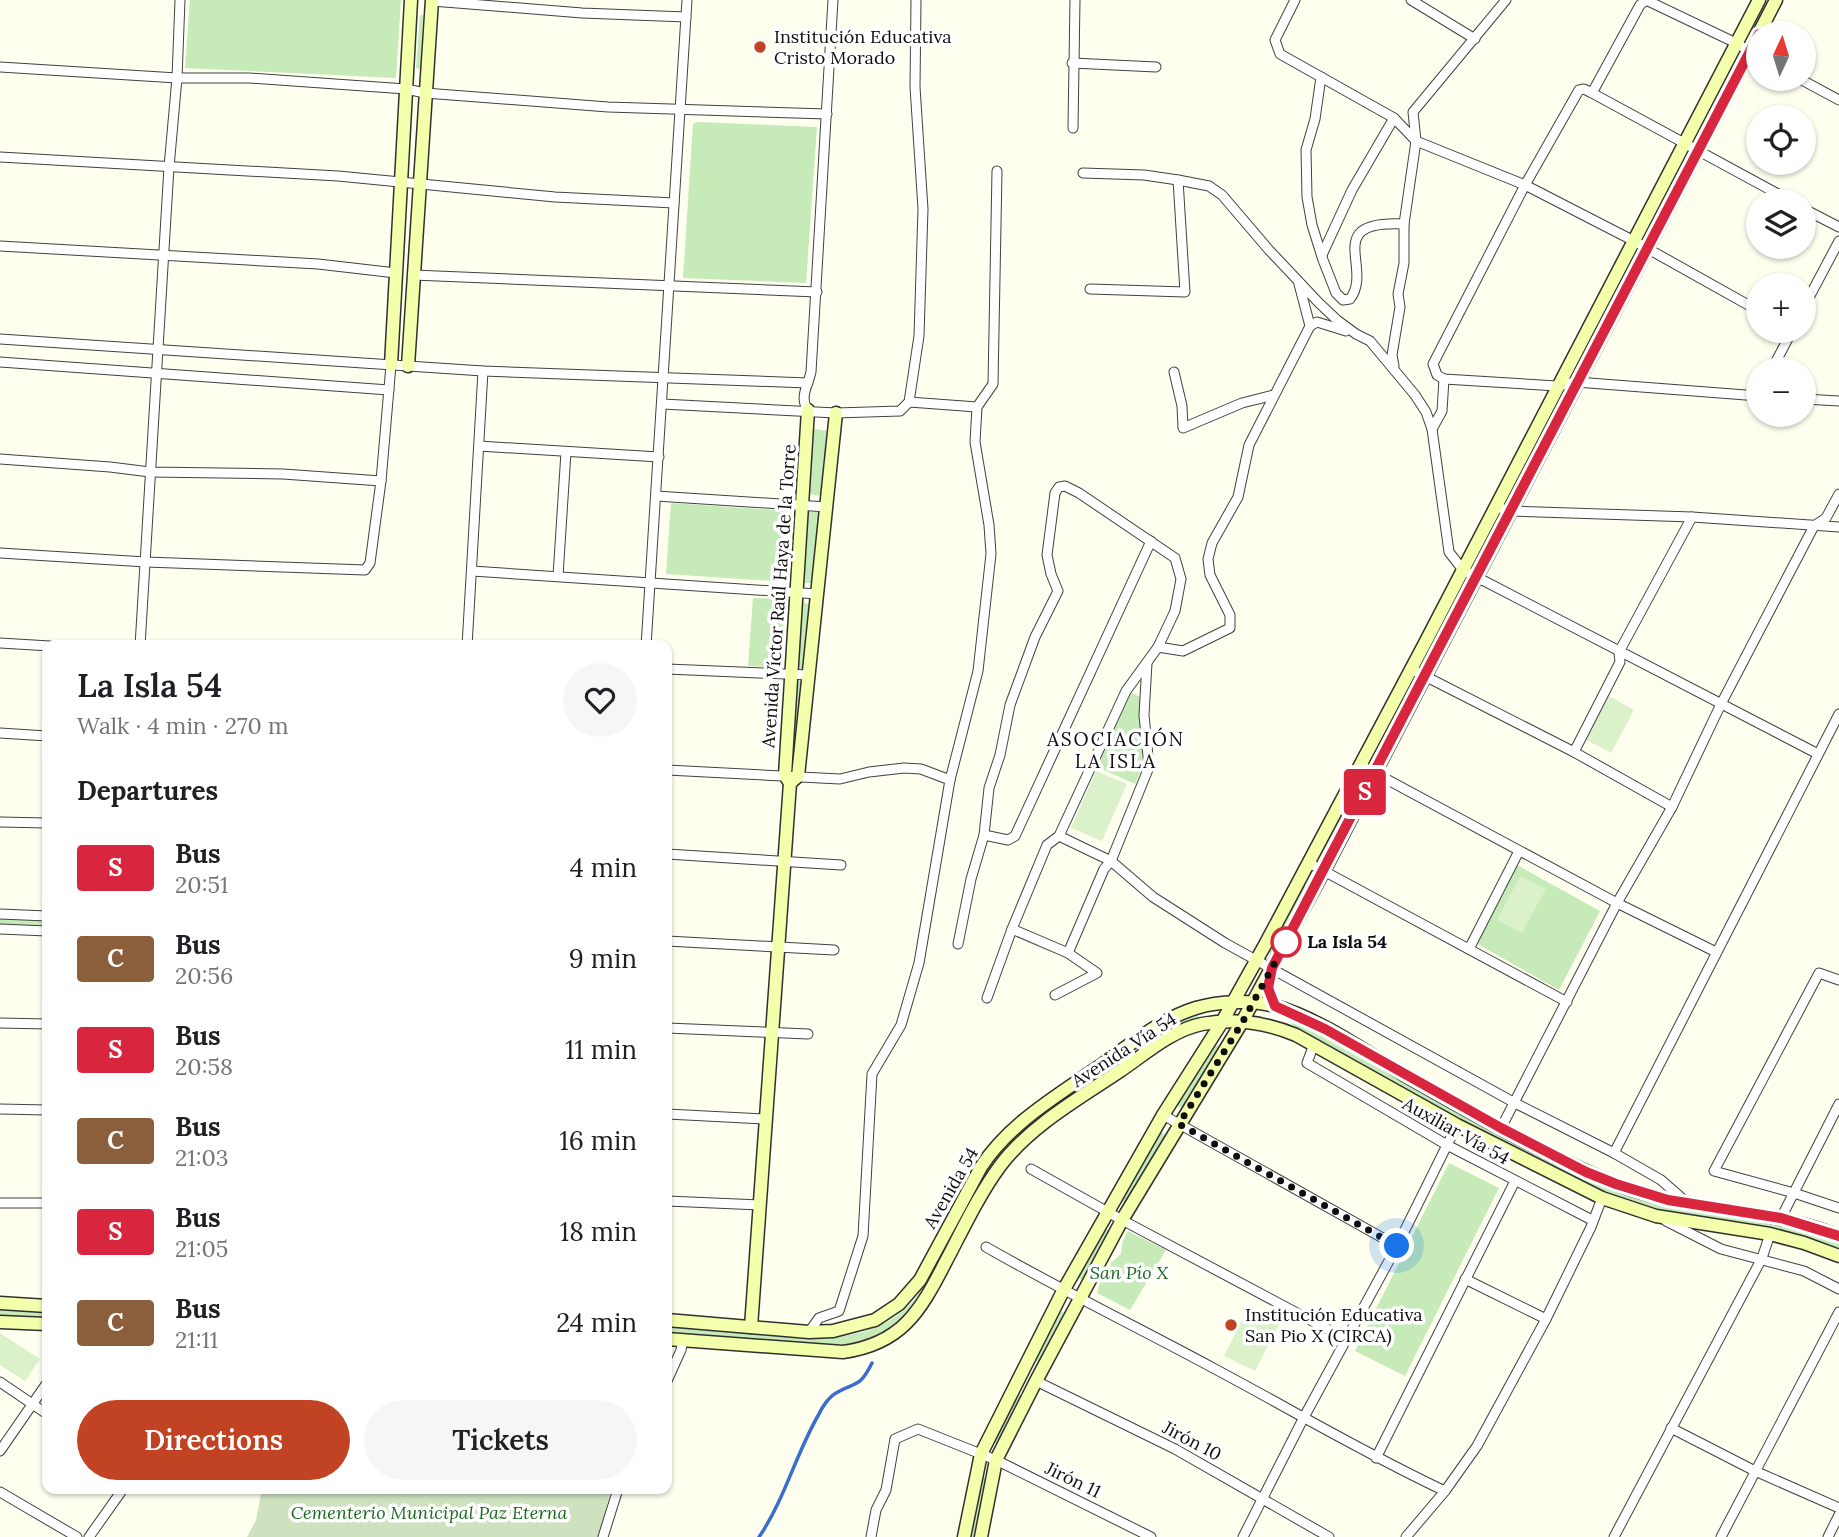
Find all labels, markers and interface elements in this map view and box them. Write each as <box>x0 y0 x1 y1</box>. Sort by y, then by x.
north arrow <box>1746 21 1816 91</box>
map controls <box>1746 21 1816 427</box>
place label: Institución Educativa Cristo Morado <box>774 25 952 69</box>
marker: Institución Educativa Cristo Morado <box>752 39 768 55</box>
button: locate <box>1746 105 1816 175</box>
button: layers <box>1746 189 1816 259</box>
button: + <box>1746 273 1816 343</box>
button: − <box>1746 357 1816 427</box>
street label: Avenida Víctor Raúl Haya de la Torre <box>756 443 801 750</box>
button: heart <box>563 663 637 737</box>
text: La Isla 54 <box>77 664 222 706</box>
text: Walk · 4 min · 270 m <box>77 711 289 740</box>
district label: ASOCIACIÓN LA ISLA <box>1046 727 1185 773</box>
line badge: S <box>1342 769 1388 815</box>
text: Departures <box>77 774 218 807</box>
text: S <box>1358 776 1372 807</box>
text: Bus <box>175 837 221 870</box>
text: 4 min <box>570 851 637 884</box>
text: S <box>108 852 123 883</box>
text: 20:51 <box>175 870 228 899</box>
marker: La Isla 54 <box>1271 927 1301 957</box>
text: Bus <box>175 928 221 961</box>
place label: La Isla 54 <box>1307 930 1387 953</box>
text: 9 min <box>569 942 637 975</box>
text: C <box>107 943 124 974</box>
text: 20:56 <box>175 961 233 990</box>
street label: Avenida Vía 54 <box>1066 1007 1181 1093</box>
text: Bus <box>175 1019 221 1052</box>
text: 11 min <box>565 1033 637 1066</box>
text: S <box>108 1034 123 1065</box>
text: 20:58 <box>175 1052 233 1081</box>
street label: Auxiliar Vía 54 <box>1398 1091 1514 1169</box>
text: Bus <box>175 1110 221 1143</box>
text: 16 min <box>559 1124 637 1157</box>
text: C <box>107 1125 124 1156</box>
text: 21:03 <box>175 1143 229 1172</box>
street label: Avenida 54 <box>918 1143 983 1233</box>
text: Bus <box>175 1201 221 1234</box>
text: 18 min <box>560 1215 637 1248</box>
text: S <box>108 1216 123 1247</box>
your location <box>1379 1228 1414 1263</box>
text: 21:05 <box>175 1234 228 1263</box>
park label: San Pío X <box>1090 1261 1168 1284</box>
text: Bus <box>175 1292 221 1325</box>
place label: Institución Educativa San Pio X (CIRCA) <box>1245 1303 1423 1347</box>
text: 24 min <box>556 1306 637 1339</box>
text: C <box>107 1307 124 1338</box>
marker: Institución Educativa San Pio X (CIRCA) <box>1223 1317 1239 1333</box>
text: 21:11 <box>175 1325 218 1354</box>
button: Directions <box>77 1400 350 1480</box>
button: Tickets <box>364 1400 637 1480</box>
street label: Jirón 10 <box>1158 1415 1226 1466</box>
street label: Jirón 11 <box>1041 1456 1105 1503</box>
park label: Cementerio Municipal Paz Eterna <box>291 1501 567 1524</box>

